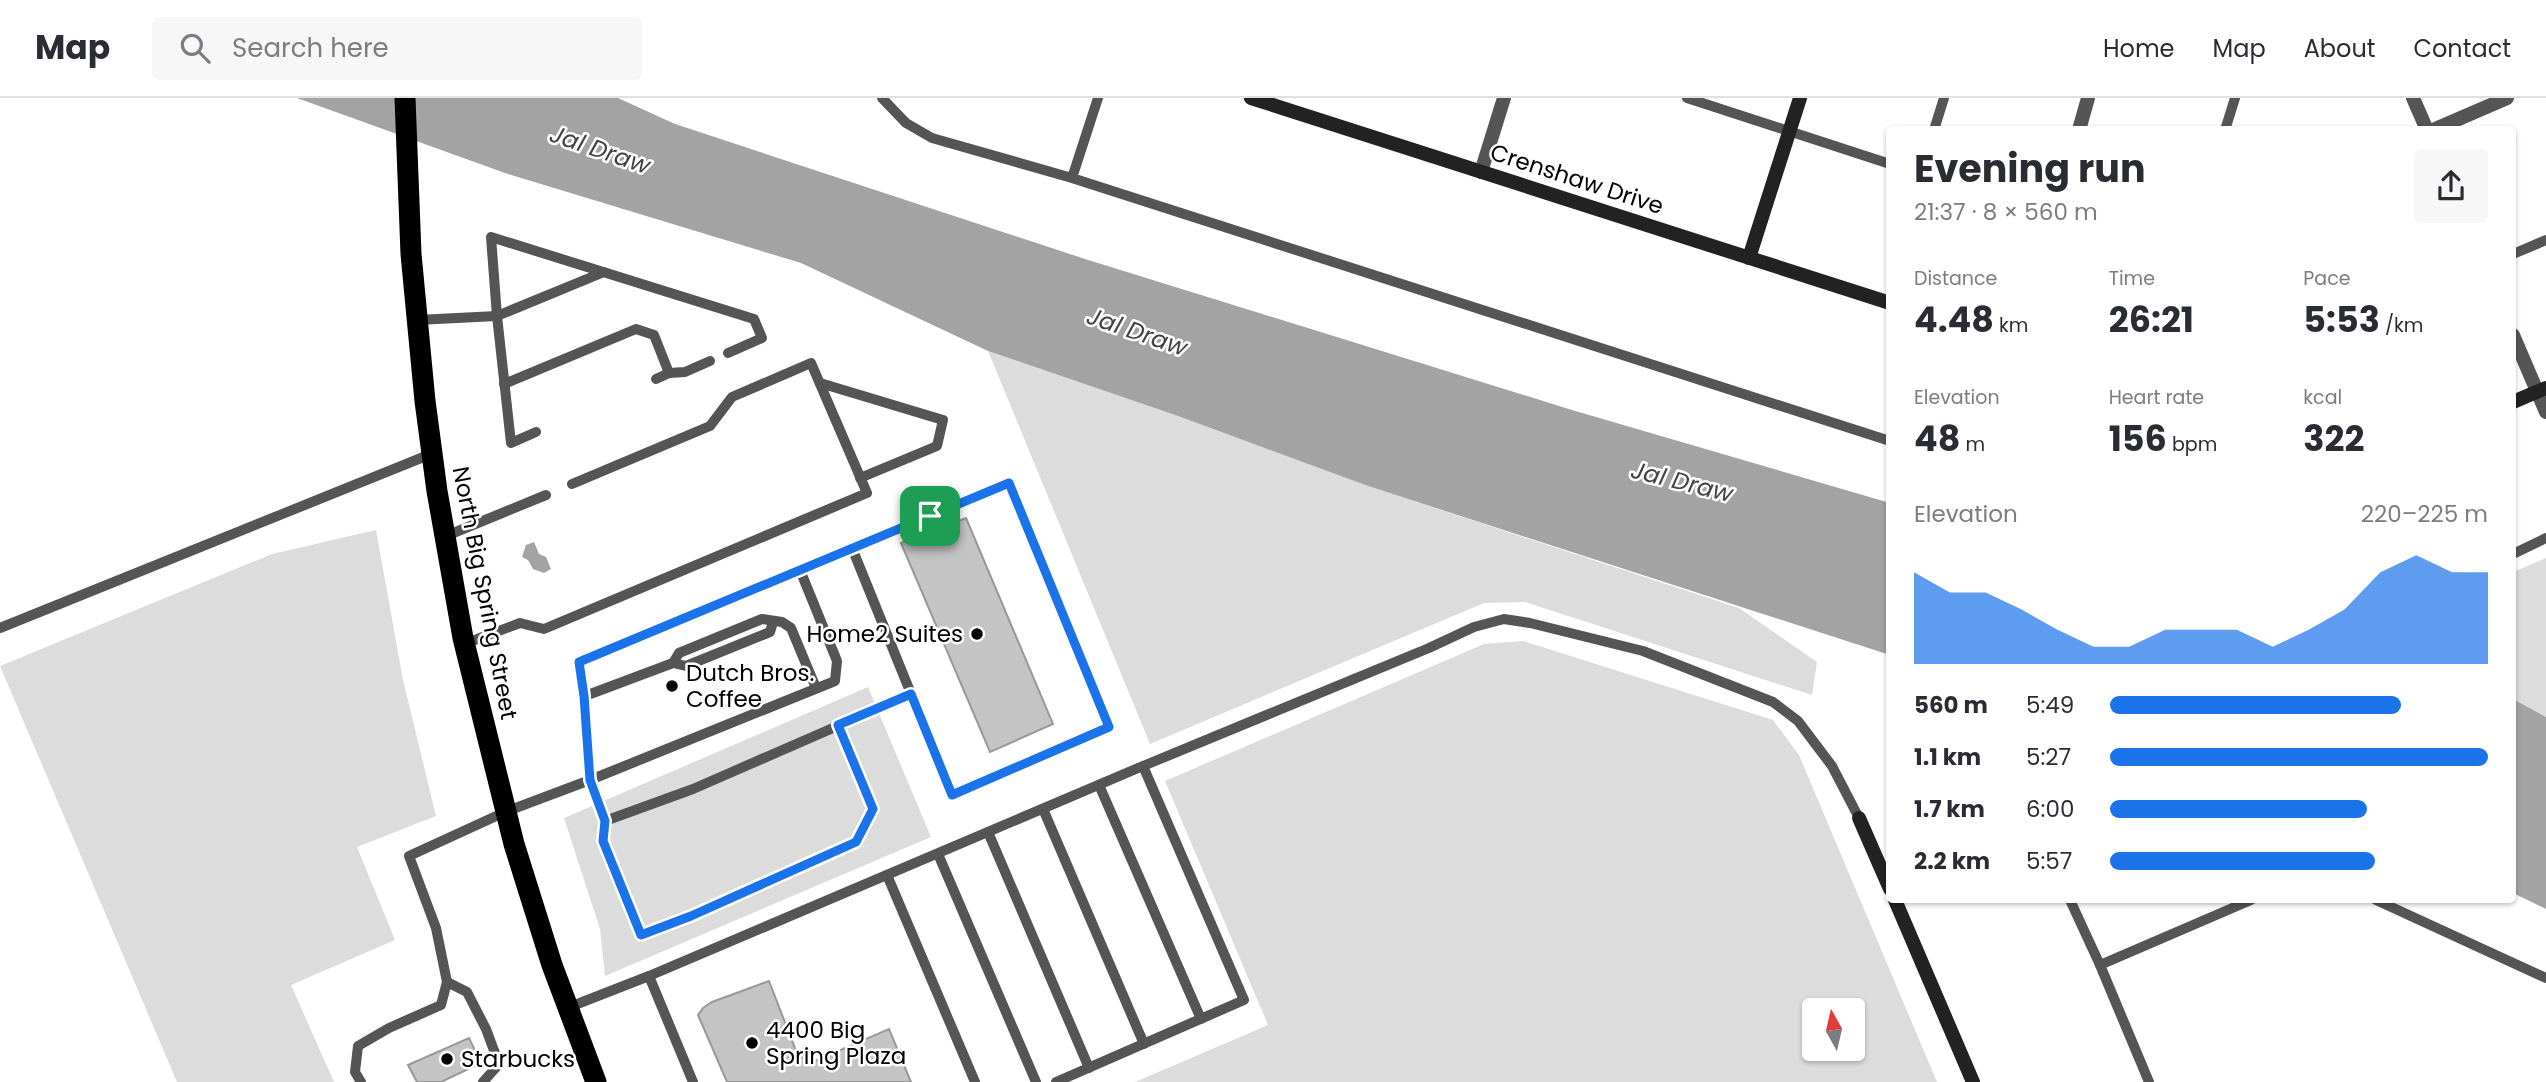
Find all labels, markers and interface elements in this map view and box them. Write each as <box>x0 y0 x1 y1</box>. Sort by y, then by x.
search box <box>152 17 642 80</box>
text: Map <box>35 24 110 71</box>
icon: search <box>176 29 214 67</box>
text: Search here <box>232 30 389 66</box>
text: Home <box>2103 32 2175 65</box>
text: Map <box>2213 32 2266 65</box>
text: About <box>2304 32 2375 65</box>
text: Contact <box>2413 32 2511 65</box>
water label: Jal Draw <box>546 117 656 182</box>
street label: Crenshaw Drive <box>1486 136 1668 222</box>
text: Evening run <box>1914 142 2146 195</box>
button: share <box>2414 149 2488 223</box>
text: 21:37 · 8 × 560 m <box>1914 196 2098 228</box>
text: Distance <box>1914 265 1997 292</box>
text: Time <box>2109 265 2155 292</box>
text: Pace <box>2303 265 2351 292</box>
text: 4.48 <box>1914 295 1994 344</box>
text: 26:21 <box>2109 295 2194 344</box>
text: 5:53 <box>2303 295 2380 344</box>
water label: Jal Draw <box>1083 299 1193 364</box>
text: km <box>1994 312 2028 339</box>
text: /km <box>2380 312 2423 339</box>
text: Elevation <box>1914 384 2000 411</box>
text: Heart rate <box>2109 384 2204 411</box>
text: kcal <box>2303 384 2342 411</box>
text: 48 <box>1914 414 1960 463</box>
text: 156 <box>2109 414 2167 463</box>
text: 322 <box>2303 414 2364 463</box>
text: m <box>1960 431 1985 458</box>
text: bpm <box>2167 431 2217 458</box>
water label: Jal Draw <box>1628 453 1738 510</box>
street label: North Big Spring Street <box>445 464 525 722</box>
pin <box>900 486 960 546</box>
icon: arrive <box>911 497 949 535</box>
text: Elevation <box>1914 498 2018 530</box>
text: 220–225 m <box>2361 498 2488 530</box>
place label: Home2 Suites <box>807 618 963 650</box>
marker: Home2 Suites <box>969 626 985 642</box>
place label: Dutch Bros. Coffee <box>686 657 814 715</box>
marker: Dutch Bros. Coffee <box>664 678 680 694</box>
text: 560 m <box>1914 689 1988 721</box>
text: 5:49 <box>2026 689 2074 721</box>
text: 1.1 km <box>1914 741 1981 773</box>
text: 5:27 <box>2026 741 2071 773</box>
text: 1.7 km <box>1914 793 1985 825</box>
text: 6:00 <box>2026 793 2074 825</box>
text: 2.2 km <box>1914 845 1990 877</box>
text: 5:57 <box>2026 845 2072 877</box>
north arrow <box>1802 998 1866 1060</box>
map controls <box>1802 998 1865 1061</box>
place label: 4400 Big Spring Plaza <box>766 1014 906 1072</box>
marker: 4400 Big Spring Plaza <box>744 1035 760 1051</box>
place label: Starbucks <box>461 1043 575 1075</box>
marker: Starbucks <box>439 1051 455 1067</box>

